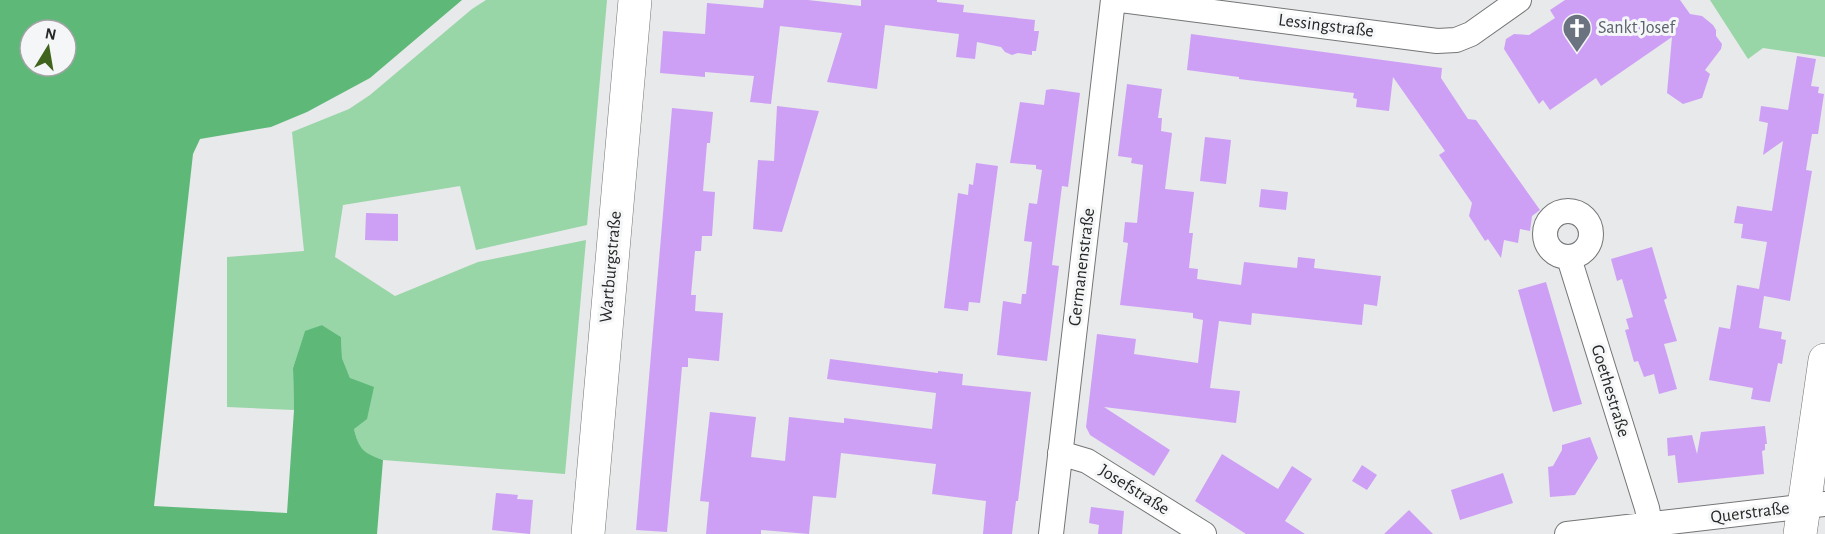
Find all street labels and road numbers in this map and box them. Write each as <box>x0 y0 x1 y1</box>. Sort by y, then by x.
street label: Lessingstraße <box>1277 11 1375 41</box>
street label: Germanenstraße <box>1066 207 1098 327</box>
street label: Wartburgstraße <box>597 210 625 324</box>
street label: Goethestraße <box>1587 343 1633 439</box>
street label: Josefstraße <box>1096 461 1172 519</box>
street label: Querstraße <box>1709 499 1791 527</box>

